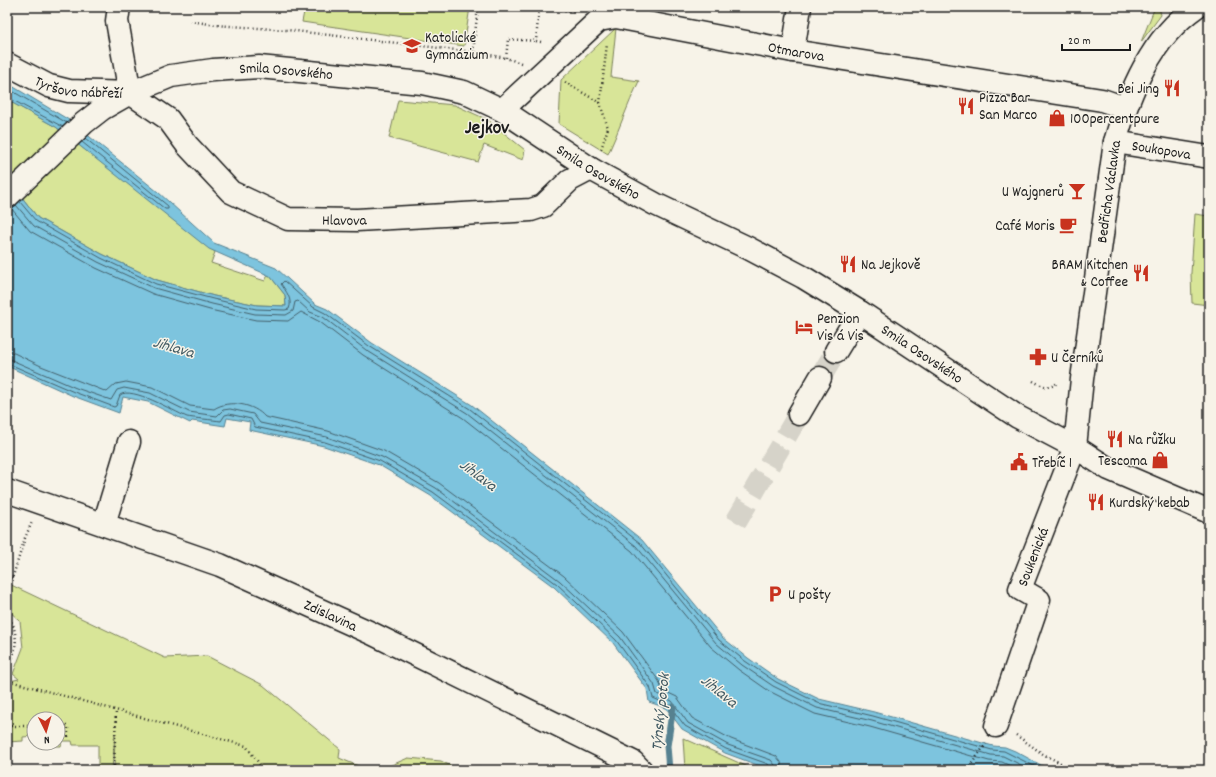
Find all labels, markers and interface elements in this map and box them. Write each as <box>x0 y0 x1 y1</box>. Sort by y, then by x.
scale bar <box>1062 26 1130 52</box>
place label: Katolické Gymnázium <box>425 28 489 67</box>
text: 20 m <box>1068 33 1091 50</box>
school or university icon: Katolické Gymnázium <box>402 36 422 56</box>
street label: Otmarova <box>766 37 827 69</box>
street label: Smila Osovského <box>239 58 334 87</box>
street label: Tyršovo nábřeží <box>30 71 124 106</box>
restaurant icon: Bei Jing <box>1162 78 1182 98</box>
place label: Bei Jing <box>1117 79 1159 101</box>
place label: Pizza Bar San Marco <box>979 88 1037 127</box>
restaurant icon: Pizza Bar San Marco <box>956 96 976 116</box>
shop icon: 100percentpure <box>1047 108 1067 128</box>
place label: 100percentpure <box>1070 109 1160 131</box>
district label: Jejkov <box>465 116 509 143</box>
street label: Soukopova <box>1130 136 1193 167</box>
street label: Bedřicha Václavka <box>1092 138 1128 244</box>
street label: Smila Osovského <box>551 140 644 207</box>
bar icon: U Wajgnerů <box>1067 181 1087 201</box>
place label: U Wajgnerů <box>1002 182 1064 204</box>
street label: Hlavova <box>322 210 368 233</box>
cafe icon: Café Moris <box>1058 215 1078 235</box>
place label: Café Moris <box>995 216 1055 238</box>
restaurant icon: Na Jejkově <box>838 254 858 274</box>
place label: Na Jejkově <box>861 255 920 277</box>
place label: BRAM Kitchen & Coffee <box>1052 255 1128 294</box>
restaurant icon: BRAM Kitchen & Coffee <box>1131 263 1151 283</box>
place label: Penzion Vis á Vis <box>817 309 864 348</box>
hotel icon: Penzion Vis á Vis <box>794 317 814 337</box>
street label: Smila Osovského <box>876 320 967 390</box>
water label: Jihlava <box>150 332 198 366</box>
pharmacy icon: U Černíků <box>1028 347 1048 367</box>
place label: U Černíků <box>1051 348 1104 370</box>
restaurant icon: Na růžku <box>1105 429 1125 449</box>
place label: Na růžku <box>1128 430 1176 452</box>
shop icon: Tescoma <box>1150 450 1170 470</box>
place label: Tescoma <box>1098 451 1148 473</box>
public building icon: Třebíč 1 <box>1009 452 1029 472</box>
place label: Třebíč 1 <box>1032 453 1072 475</box>
water label: Jihlava <box>454 454 502 499</box>
restaurant icon: Kurdský kebab <box>1086 492 1106 512</box>
place label: Kurdský kebab <box>1109 493 1190 515</box>
street label: Soukenická <box>1013 524 1056 590</box>
parking icon: U pošty <box>765 584 785 604</box>
place label: U pošty <box>788 585 831 607</box>
street label: Zdislavina <box>300 595 361 639</box>
water label: Jihlava <box>695 670 743 715</box>
water label: Týnský potok <box>646 671 677 752</box>
north arrow <box>26 711 66 751</box>
text: N <box>43 731 50 747</box>

